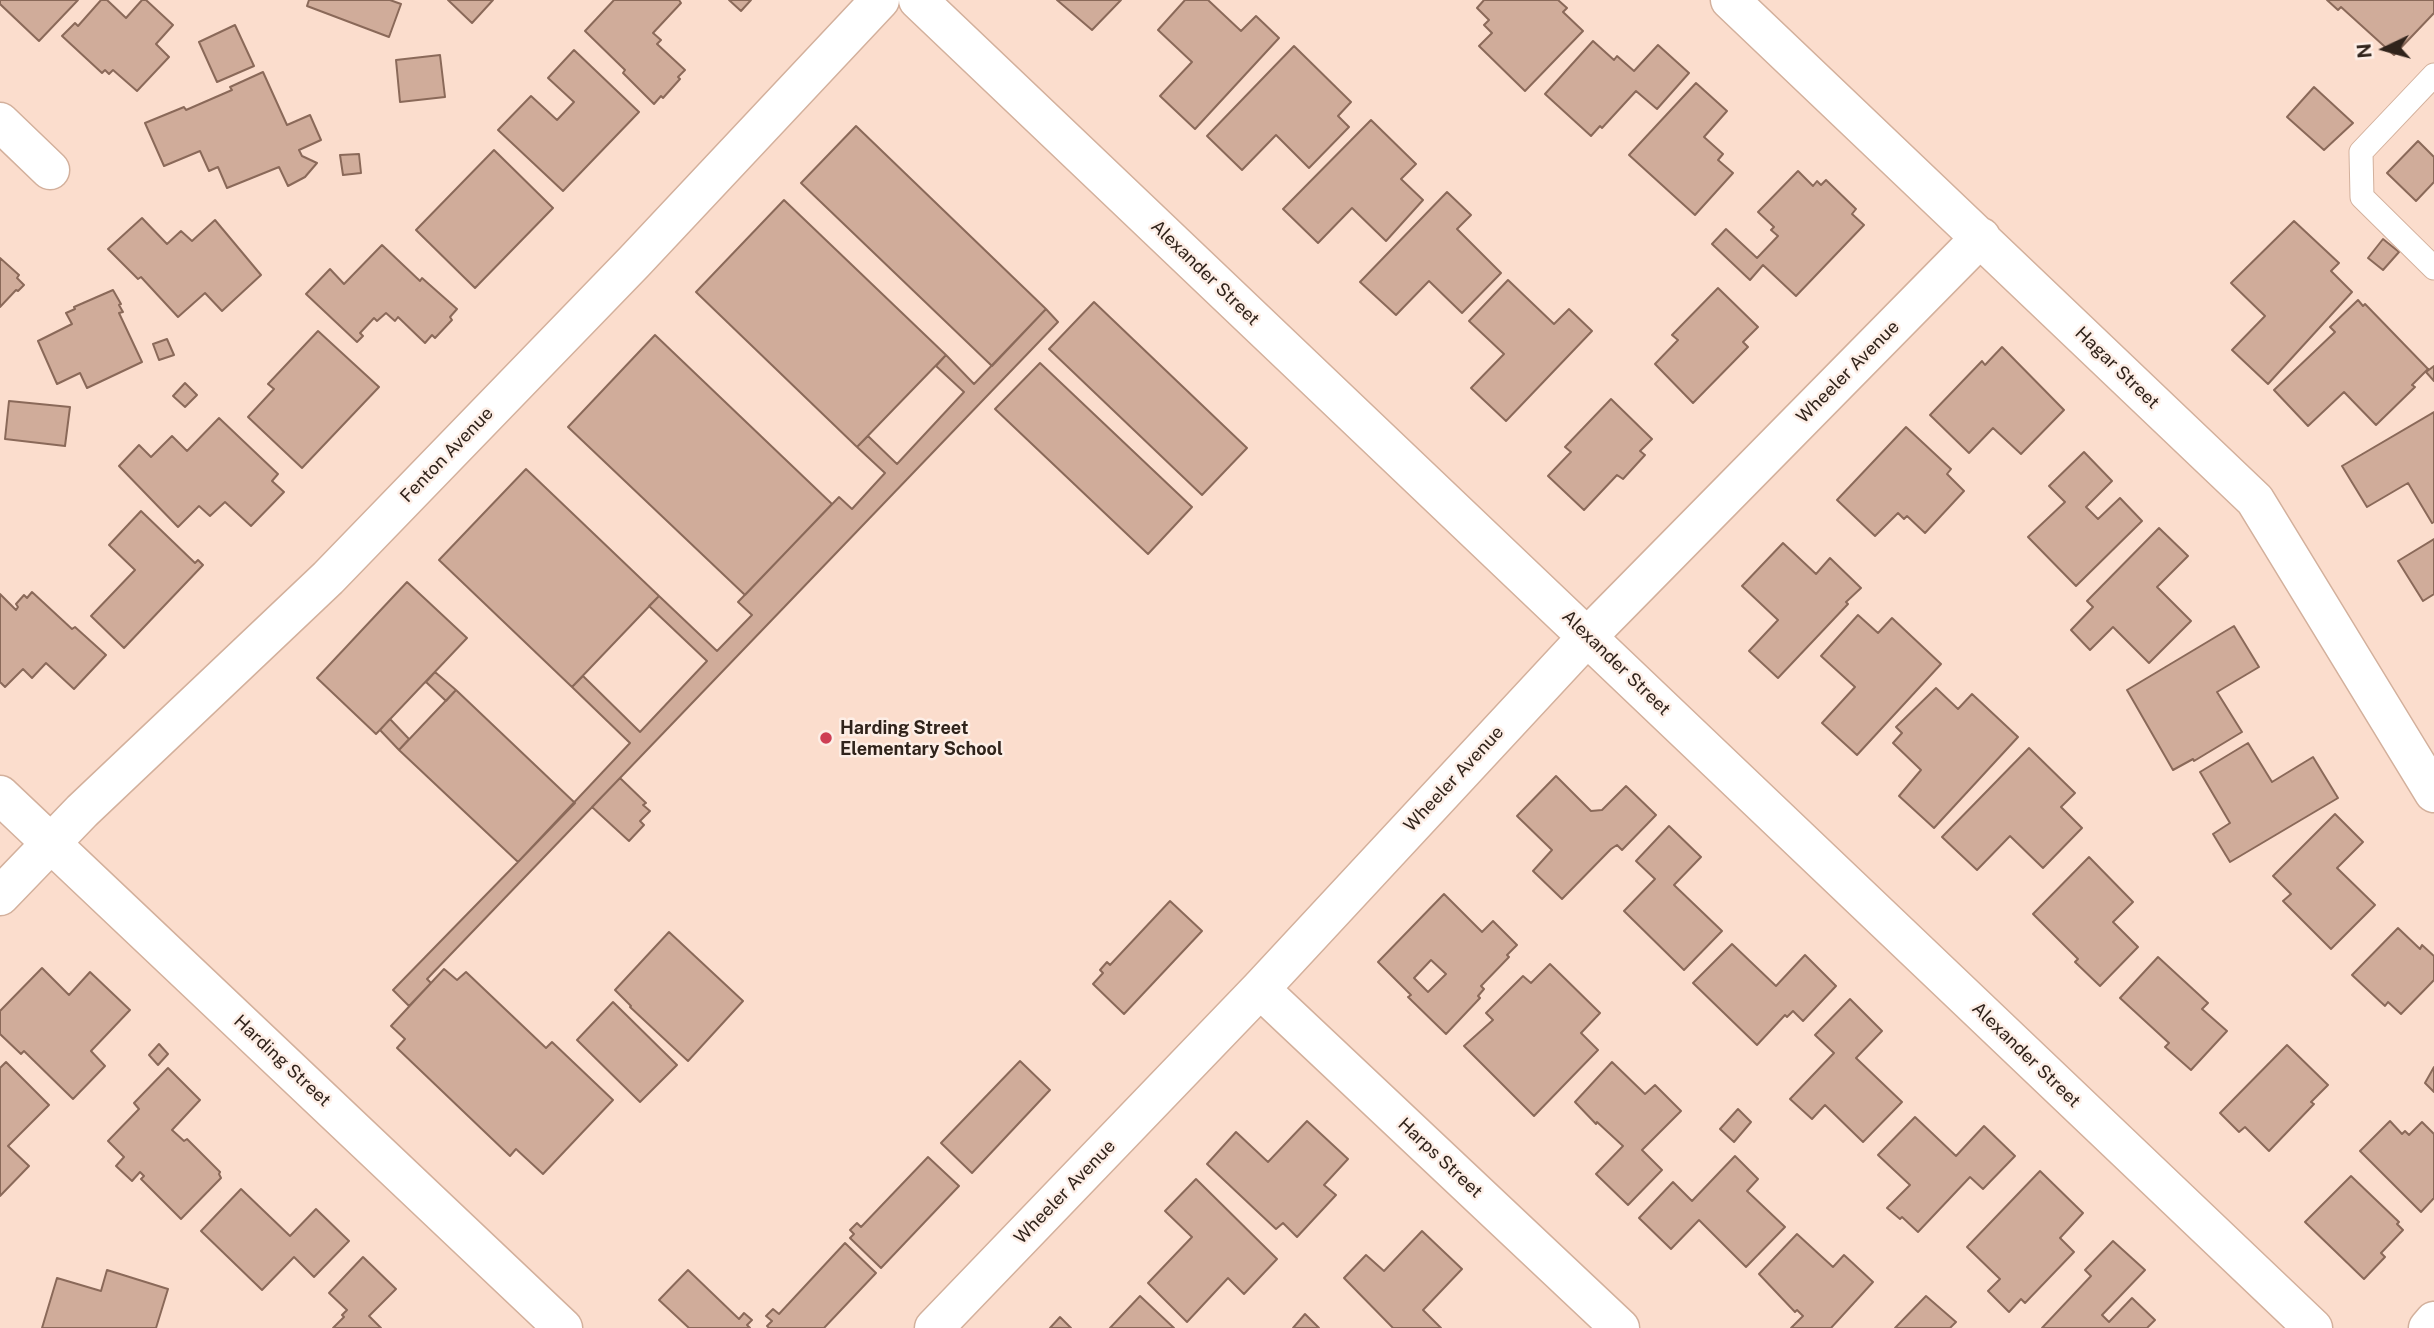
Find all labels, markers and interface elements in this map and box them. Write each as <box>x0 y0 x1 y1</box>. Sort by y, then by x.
north arrow <box>2350 14 2420 84</box>
text: N <box>2352 42 2376 59</box>
street label: Alexander Street <box>1146 216 1264 330</box>
street label: Wheeler Avenue <box>1792 316 1904 428</box>
street label: Hagar Street <box>2070 323 2164 413</box>
street label: Fenton Avenue <box>396 403 498 507</box>
street label: Alexander Street <box>1557 606 1675 720</box>
place label: Harding Street Elementary School <box>840 717 1003 760</box>
street label: Wheeler Avenue <box>1400 722 1508 836</box>
marker: Harding Street Elementary School <box>818 730 834 746</box>
street label: Alexander Street <box>1967 998 2085 1112</box>
street label: Harding Street <box>229 1011 335 1111</box>
street label: Harps Street <box>1393 1113 1487 1203</box>
street label: Wheeler Avenue <box>1010 1135 1120 1249</box>

